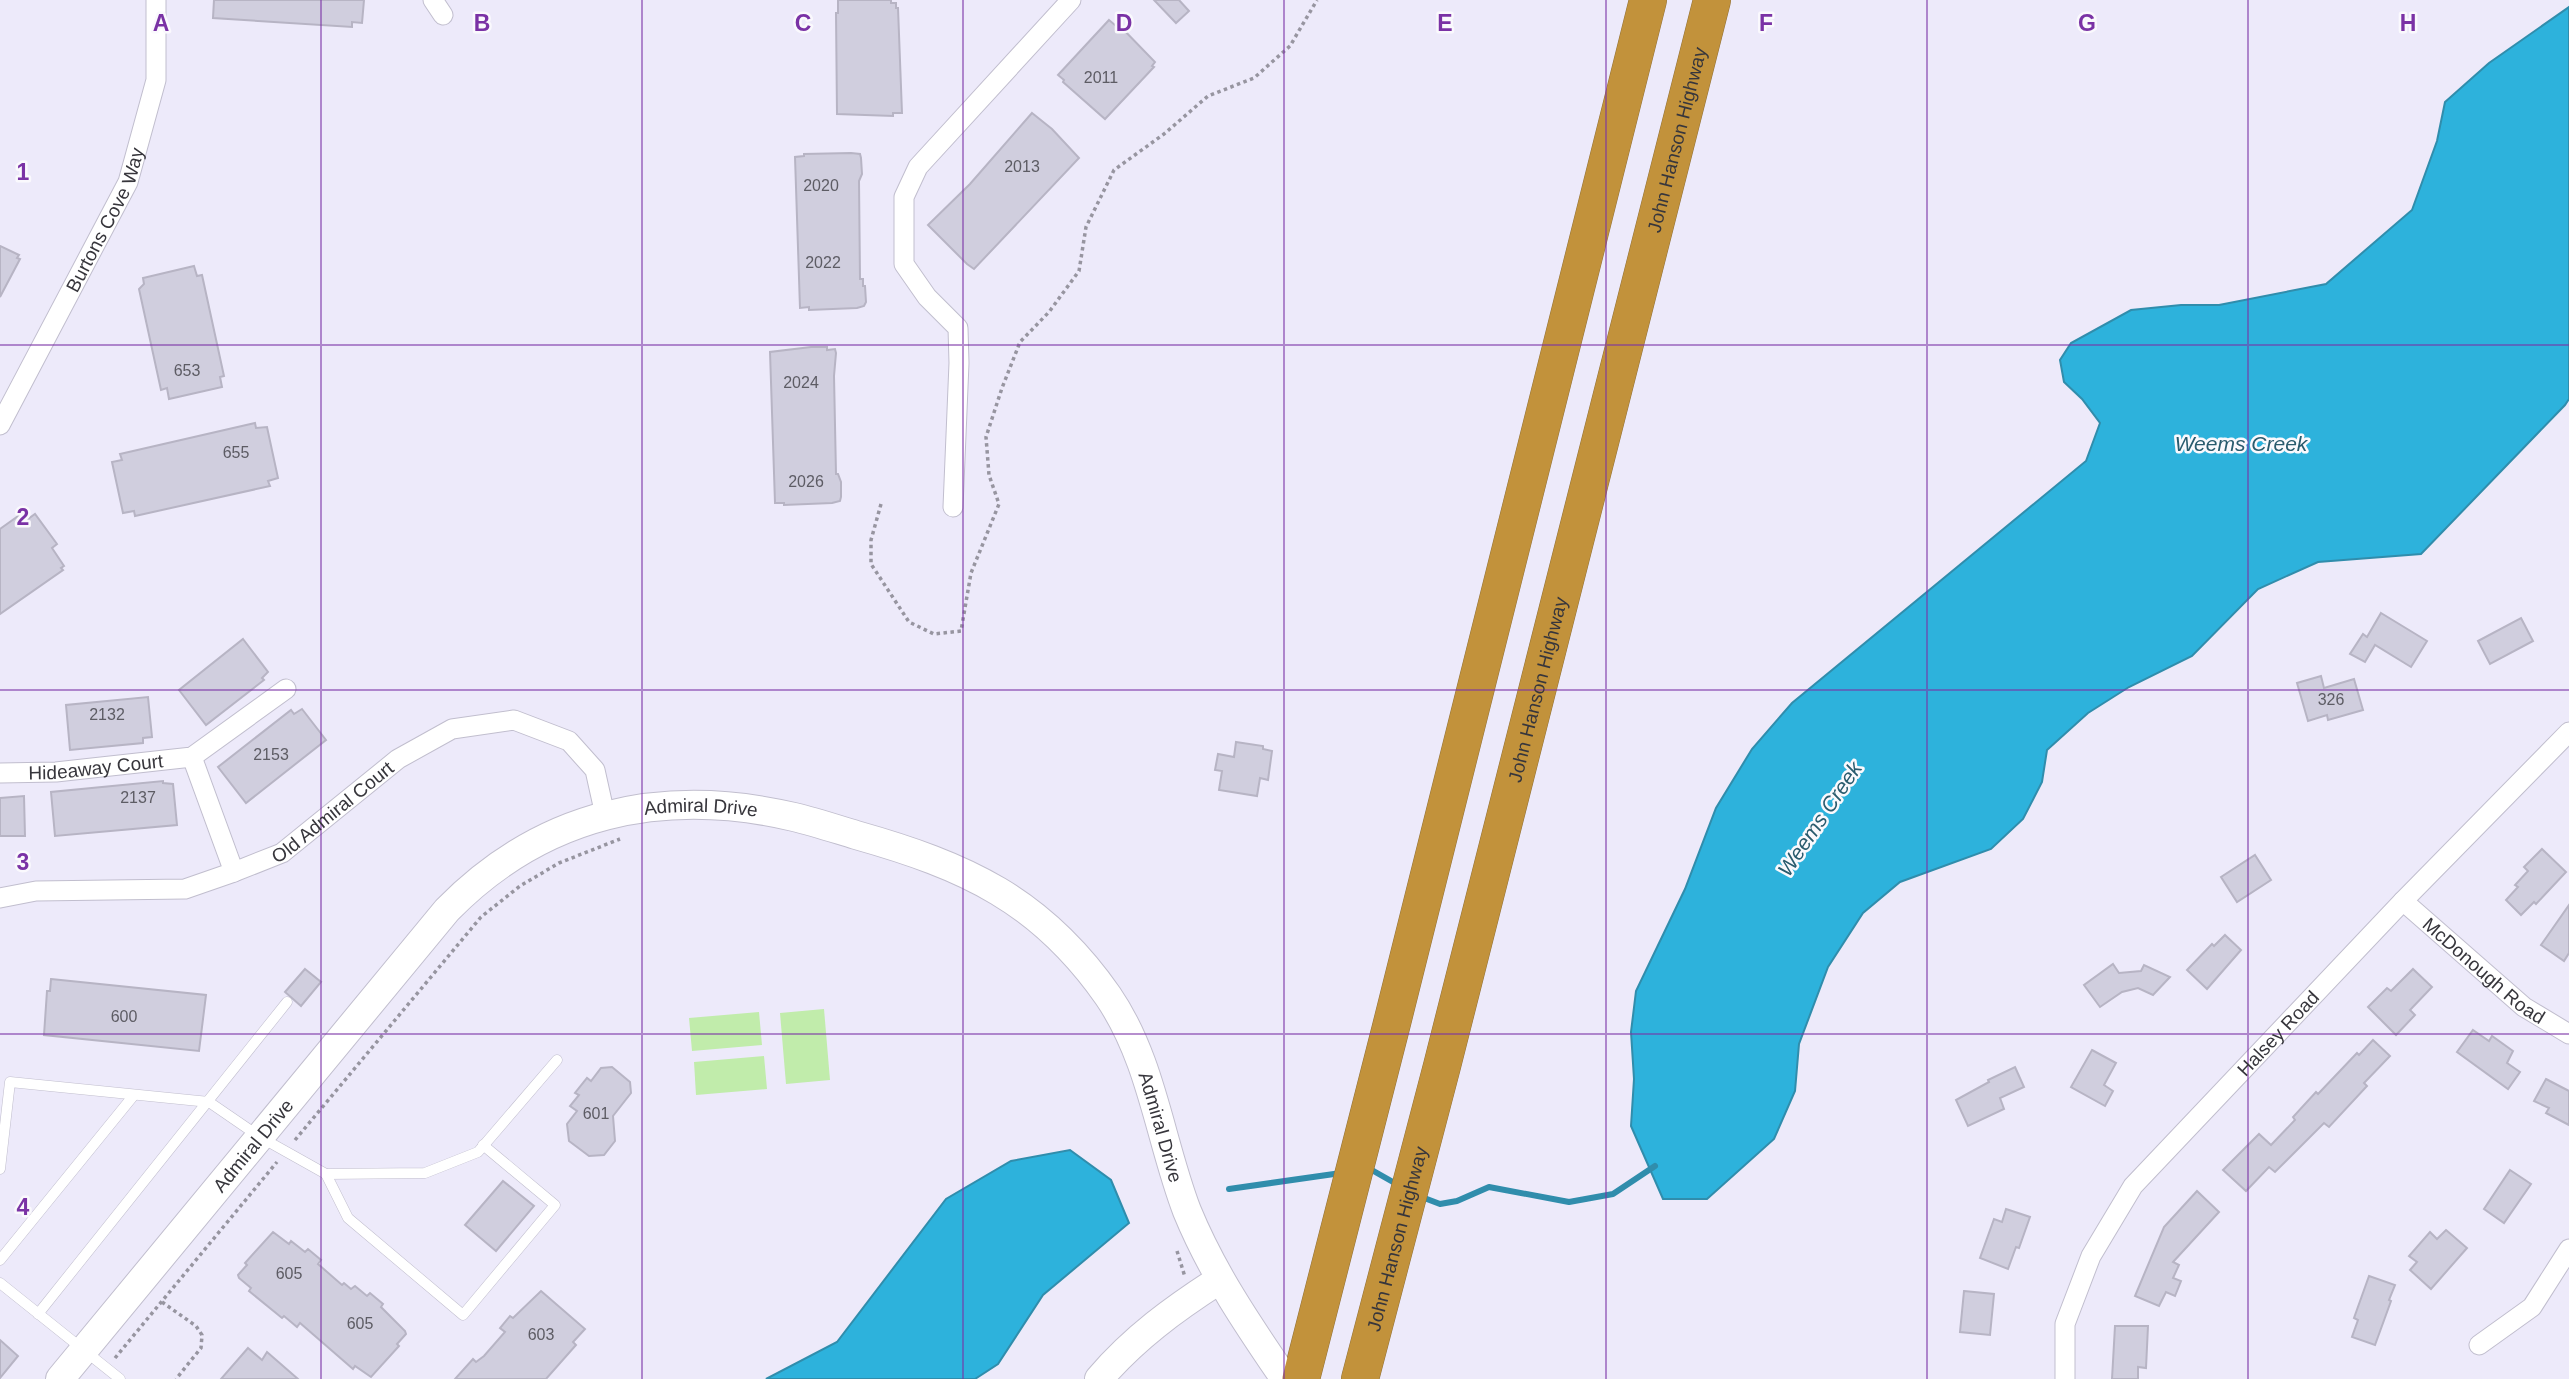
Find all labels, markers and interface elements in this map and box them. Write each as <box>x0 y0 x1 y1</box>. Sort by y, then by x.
text: A <box>153 10 169 36</box>
text: B <box>474 10 490 36</box>
text: C <box>795 10 811 36</box>
text: D <box>1116 10 1132 36</box>
text: E <box>1437 10 1453 36</box>
text: F <box>1759 10 1773 36</box>
text: G <box>2078 10 2096 36</box>
text: H <box>2400 10 2416 36</box>
street label: John Hanson Highway <box>1644 45 1711 235</box>
house number: 2011 <box>1084 69 1118 86</box>
street label: Burtons Cove Way <box>62 145 148 296</box>
house number: 2013 <box>1004 158 1040 175</box>
text: 1 <box>17 159 30 185</box>
house number: 2020 <box>803 177 839 194</box>
house number: 2022 <box>805 254 841 271</box>
house number: 653 <box>174 362 200 379</box>
house number: 2024 <box>783 374 819 391</box>
water label: Weems Creek <box>2175 432 2309 455</box>
house number: 655 <box>223 444 249 461</box>
house number: 2026 <box>788 473 824 490</box>
text: 2 <box>17 504 29 530</box>
street label: John Hanson Highway <box>1504 594 1572 784</box>
house number: 326 <box>2318 691 2344 708</box>
house number: 2132 <box>89 706 125 723</box>
house number: 2153 <box>253 746 289 763</box>
street label: Hideaway Court <box>28 750 165 783</box>
water label: Weems Creek <box>1773 756 1867 880</box>
street label: Old Admiral Court <box>269 757 398 867</box>
house number: 2137 <box>120 789 156 806</box>
street label: Admiral Drive <box>643 795 759 821</box>
text: 3 <box>17 849 29 875</box>
street label: McDonough Road <box>2419 913 2549 1028</box>
street label: Halsey Road <box>2233 987 2323 1080</box>
house number: 600 <box>111 1008 137 1025</box>
street label: Admiral Drive <box>1134 1069 1186 1185</box>
street label: Admiral Drive <box>209 1095 298 1196</box>
house number: 601 <box>583 1105 609 1122</box>
street label: John Hanson Highway <box>1363 1144 1432 1334</box>
text: 4 <box>17 1194 30 1220</box>
house number: 605 <box>276 1265 302 1282</box>
house number: 605 <box>347 1315 373 1332</box>
house number: 603 <box>528 1326 554 1343</box>

